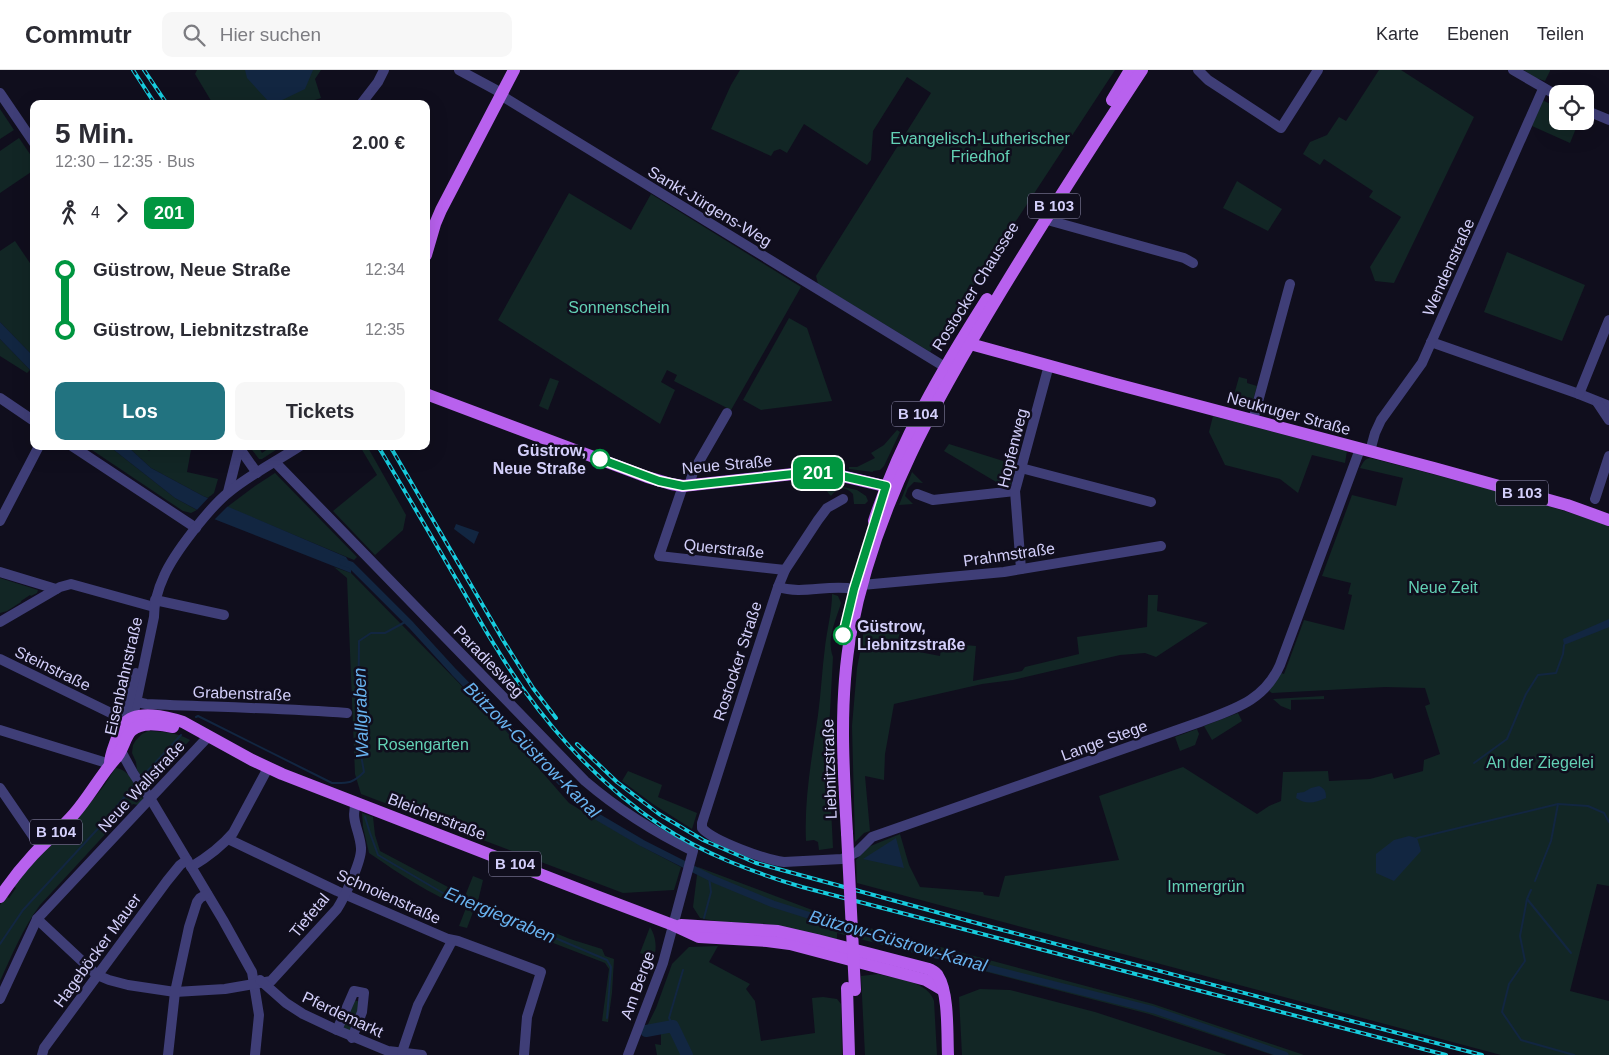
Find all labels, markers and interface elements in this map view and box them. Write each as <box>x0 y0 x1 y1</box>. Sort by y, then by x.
search box <box>162 12 512 57</box>
text: Commutr <box>25 21 132 48</box>
icon: search <box>180 21 208 49</box>
text: Hier suchen <box>220 24 321 45</box>
text: Karte <box>1376 24 1419 44</box>
text: Ebenen <box>1447 24 1509 44</box>
text: Teilen <box>1537 24 1584 44</box>
map controls <box>1549 85 1594 130</box>
button: locate <box>1549 85 1594 130</box>
text: 5 Min. <box>55 118 134 149</box>
park label: Evangelisch-Lutherischer Friedhof <box>890 130 1070 165</box>
text: 2.00 € <box>352 132 405 153</box>
text: 12:30 – 12:35 · Bus <box>55 153 195 170</box>
street label: Sankt-Jürgens-Weg <box>645 163 775 250</box>
road number: B 103 <box>1028 194 1080 218</box>
icon: walk <box>55 199 83 227</box>
icon: forward <box>108 199 136 227</box>
text: 201 <box>154 203 184 223</box>
text: 4 <box>91 204 100 221</box>
street label: Wendenstraße <box>1419 216 1478 318</box>
street label: Rostocker Chaussee <box>929 219 1022 354</box>
text: Güstrow, Neue Straße <box>93 259 291 280</box>
text: 12:34 <box>365 261 405 278</box>
park label: Sonnenschein <box>568 299 670 316</box>
text: Güstrow, Liebnitzstraße <box>93 319 309 340</box>
text: 12:35 <box>365 321 405 338</box>
button: Los <box>55 382 225 440</box>
button: Tickets <box>235 382 405 440</box>
street label: Neukruger Straße <box>1225 389 1353 438</box>
road number: B 104 <box>892 402 944 426</box>
street label: Hopfenweg <box>994 407 1031 489</box>
place label: Güstrow, Neue Straße <box>493 442 586 477</box>
marker: Güstrow, Neue Straße <box>590 449 610 469</box>
street label: Neue Straße <box>681 452 773 477</box>
line badge: 201 <box>789 457 847 489</box>
text: 201 <box>803 463 833 483</box>
road number: B 103 <box>1496 480 1548 506</box>
street label: Querstraße <box>683 536 765 561</box>
street label: Prahmstraße <box>962 540 1056 569</box>
park label: Neue Zeit <box>1408 579 1478 596</box>
street label: Rostocker Straße <box>710 599 765 723</box>
street label: Eisenbahnstraße <box>102 615 145 737</box>
place label: Güstrow, Liebnitzstraße <box>857 618 966 653</box>
street label: Paradiesweg <box>450 622 527 701</box>
marker: Güstrow, Liebnitzstraße <box>833 625 853 645</box>
street label: Steinstraße <box>12 643 93 694</box>
water label: Wallgraben <box>349 667 373 759</box>
water label: Bützow-Güstrow-Kanal <box>460 678 605 823</box>
street label: Grabenstraße <box>192 683 292 704</box>
street label: Lange Stege <box>1059 717 1150 764</box>
street label: Liebnitzstraße <box>819 718 840 819</box>
park label: Rosengarten <box>377 736 469 753</box>
street label: Neue Wallstraße <box>95 737 188 835</box>
park label: An der Ziegelei <box>1486 754 1594 771</box>
street label: Bleicherstraße <box>386 790 488 843</box>
road number: B 104 <box>30 820 82 844</box>
road number: B 104 <box>489 852 541 876</box>
street label: Schnoienstraße <box>334 866 444 927</box>
park label: Immergrün <box>1167 878 1245 895</box>
water label: Energiegraben <box>442 883 558 947</box>
street label: Hageböcker Mauer <box>51 890 145 1010</box>
street label: Tiefetal <box>286 890 333 941</box>
water label: Bützow-Güstrow-Kanal <box>807 906 990 976</box>
street label: Am Berge <box>617 949 658 1022</box>
street label: Pferdemarkt <box>300 988 386 1041</box>

